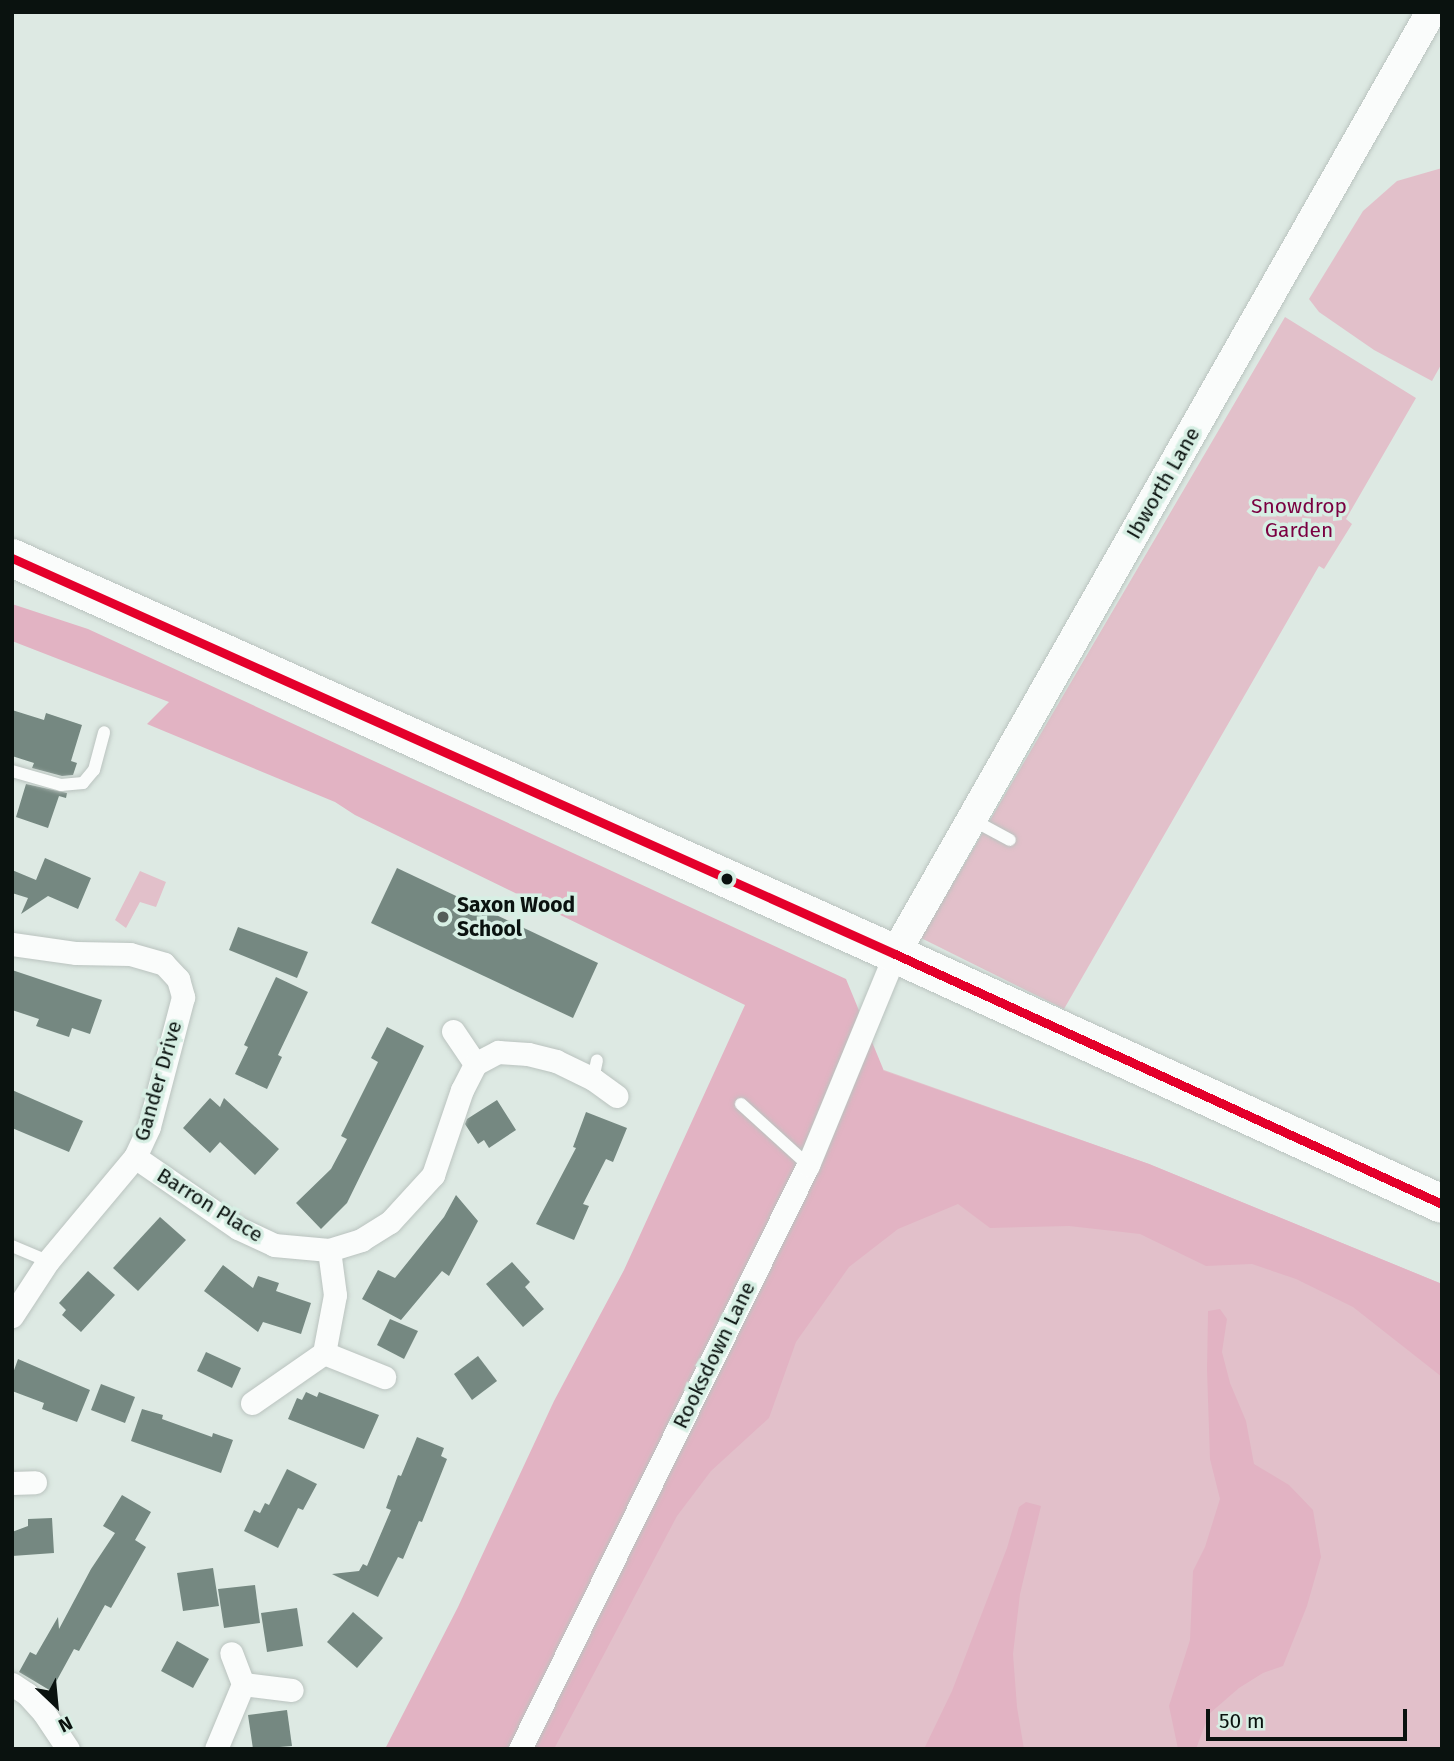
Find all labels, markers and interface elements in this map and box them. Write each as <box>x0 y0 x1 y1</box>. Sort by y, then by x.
street label: Ibworth Lane <box>1121 423 1205 543</box>
park label: Snowdrop Garden <box>1251 493 1347 543</box>
unlabelled marker <box>720 872 734 886</box>
place label: Saxon Wood School <box>457 892 575 942</box>
marker: Saxon Wood School <box>435 909 451 925</box>
street label: Gander Drive <box>129 1018 187 1144</box>
street label: Barron Place <box>152 1162 268 1248</box>
street label: Rooksdown Lane <box>667 1277 761 1433</box>
north arrow <box>21 1670 91 1740</box>
scale bar <box>1209 1694 1410 1738</box>
text: 50 m <box>1219 1708 1265 1734</box>
text: N <box>55 1711 76 1737</box>

